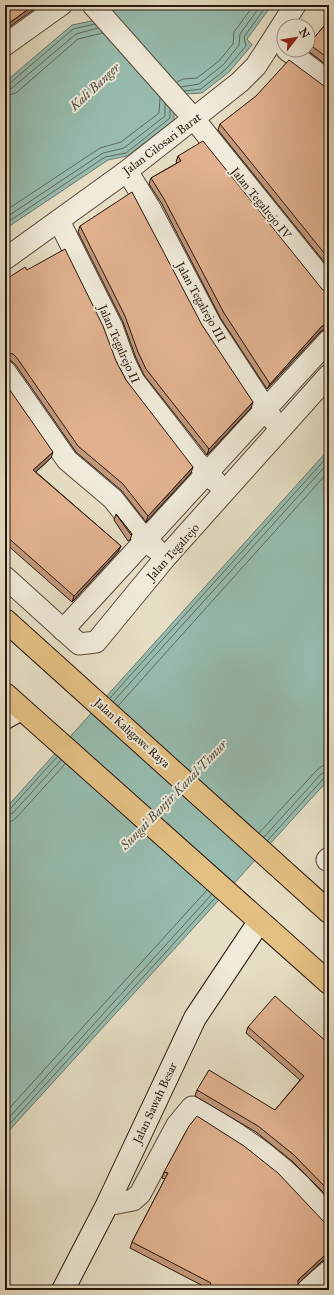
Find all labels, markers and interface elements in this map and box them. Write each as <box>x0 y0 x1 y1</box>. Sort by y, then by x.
north arrow <box>276 18 316 58</box>
text: N <box>296 26 312 41</box>
water label: Kali Banger <box>66 59 124 115</box>
street label: Jalan Cilosari Barat <box>118 110 205 180</box>
street label: Jalan Tegalrejo IV <box>226 163 294 243</box>
street label: Jalan Tegalrejo III <box>171 258 229 345</box>
street label: Jalan Tegalrejo II <box>94 301 143 386</box>
street label: Jalan Tegalrejo <box>142 521 203 585</box>
street label: Jalan Kaligawe Raya <box>89 694 173 772</box>
water label: Sungai Banjir Kanal Timur <box>117 736 231 854</box>
street label: Jalan Sawah Besar <box>129 1060 181 1148</box>

